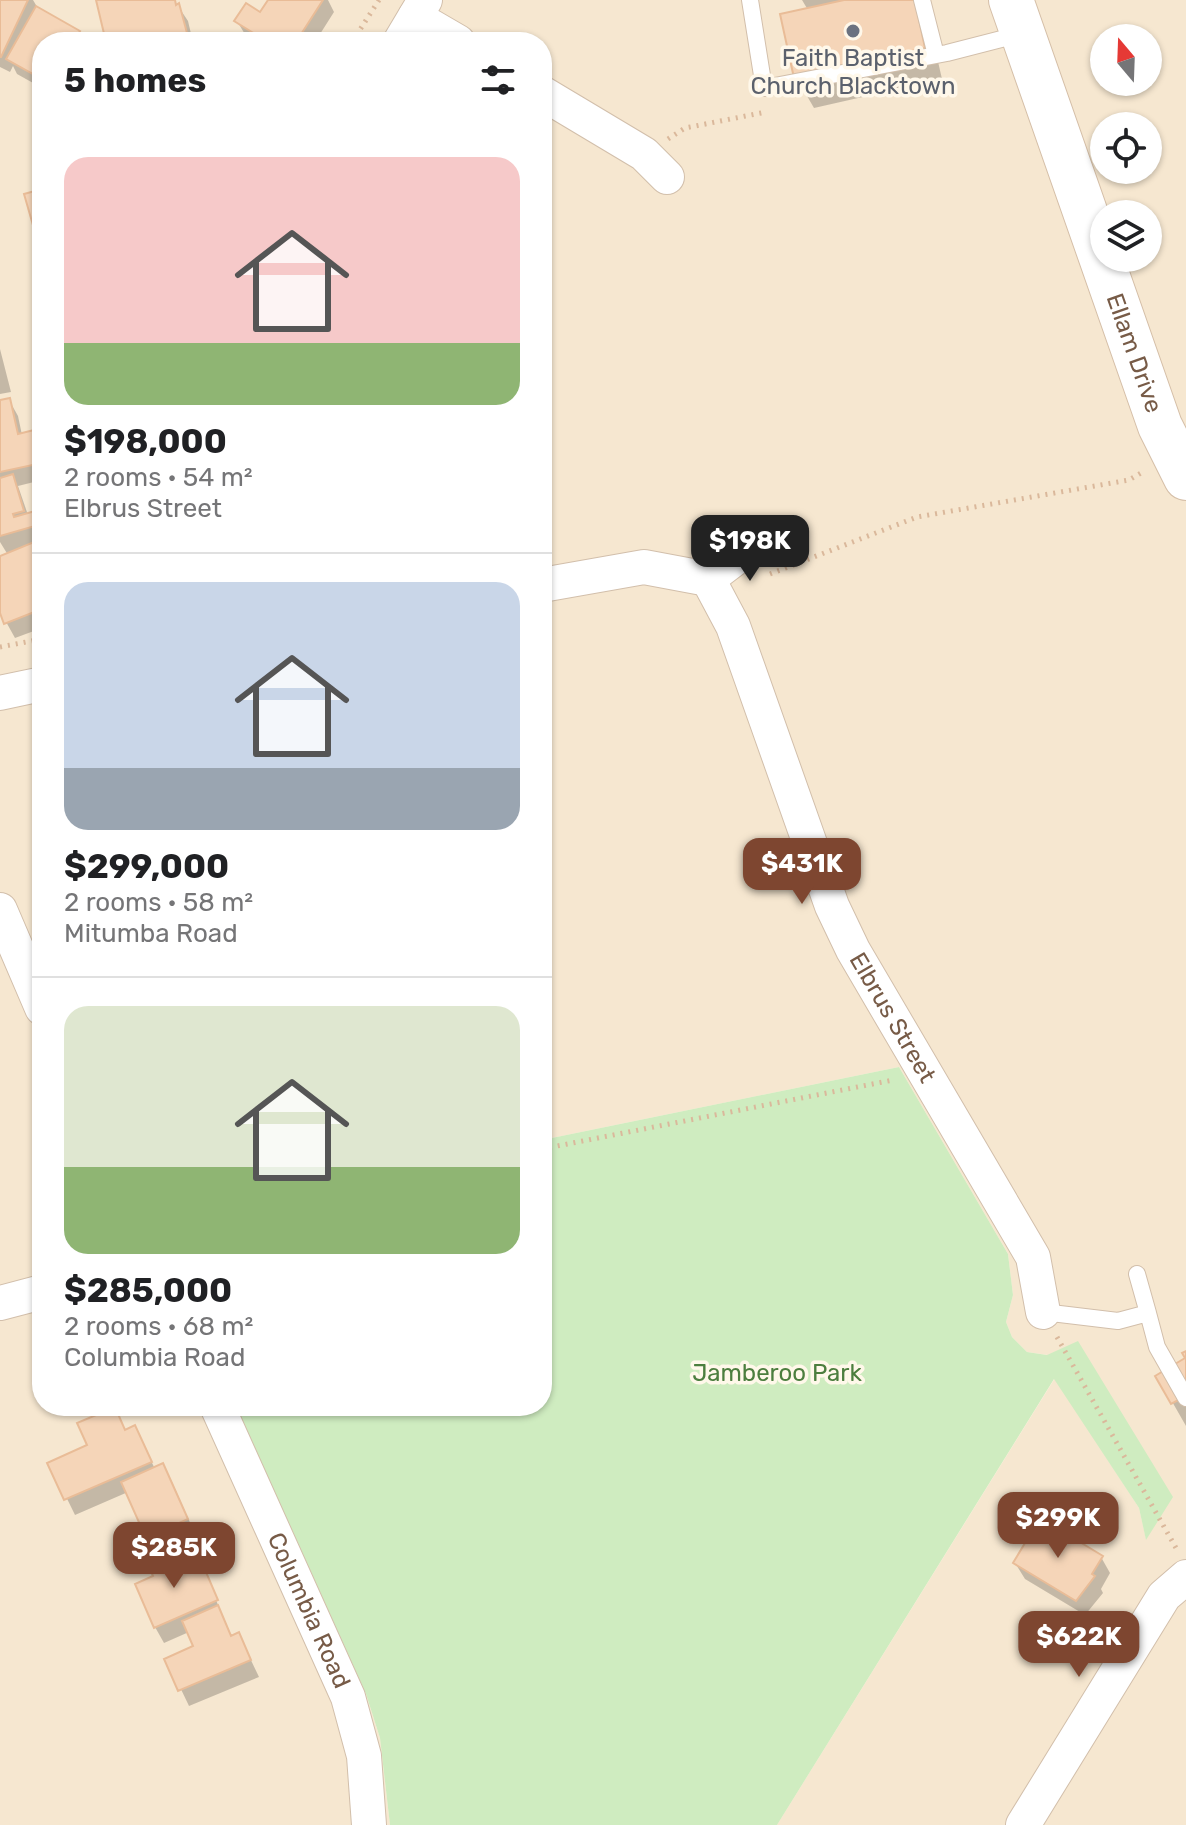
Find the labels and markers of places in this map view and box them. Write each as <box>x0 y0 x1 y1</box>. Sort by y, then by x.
marker: Faith Baptist Church Blacktown <box>844 22 862 40</box>
place label: Faith Baptist Church Blacktown <box>750 44 956 100</box>
pin: $198K <box>694 515 806 583</box>
pin: $431K <box>746 838 858 906</box>
pin: $299K <box>1002 1492 1114 1560</box>
pin: $285K <box>118 1522 230 1590</box>
pin: $622K <box>1023 1611 1135 1679</box>

